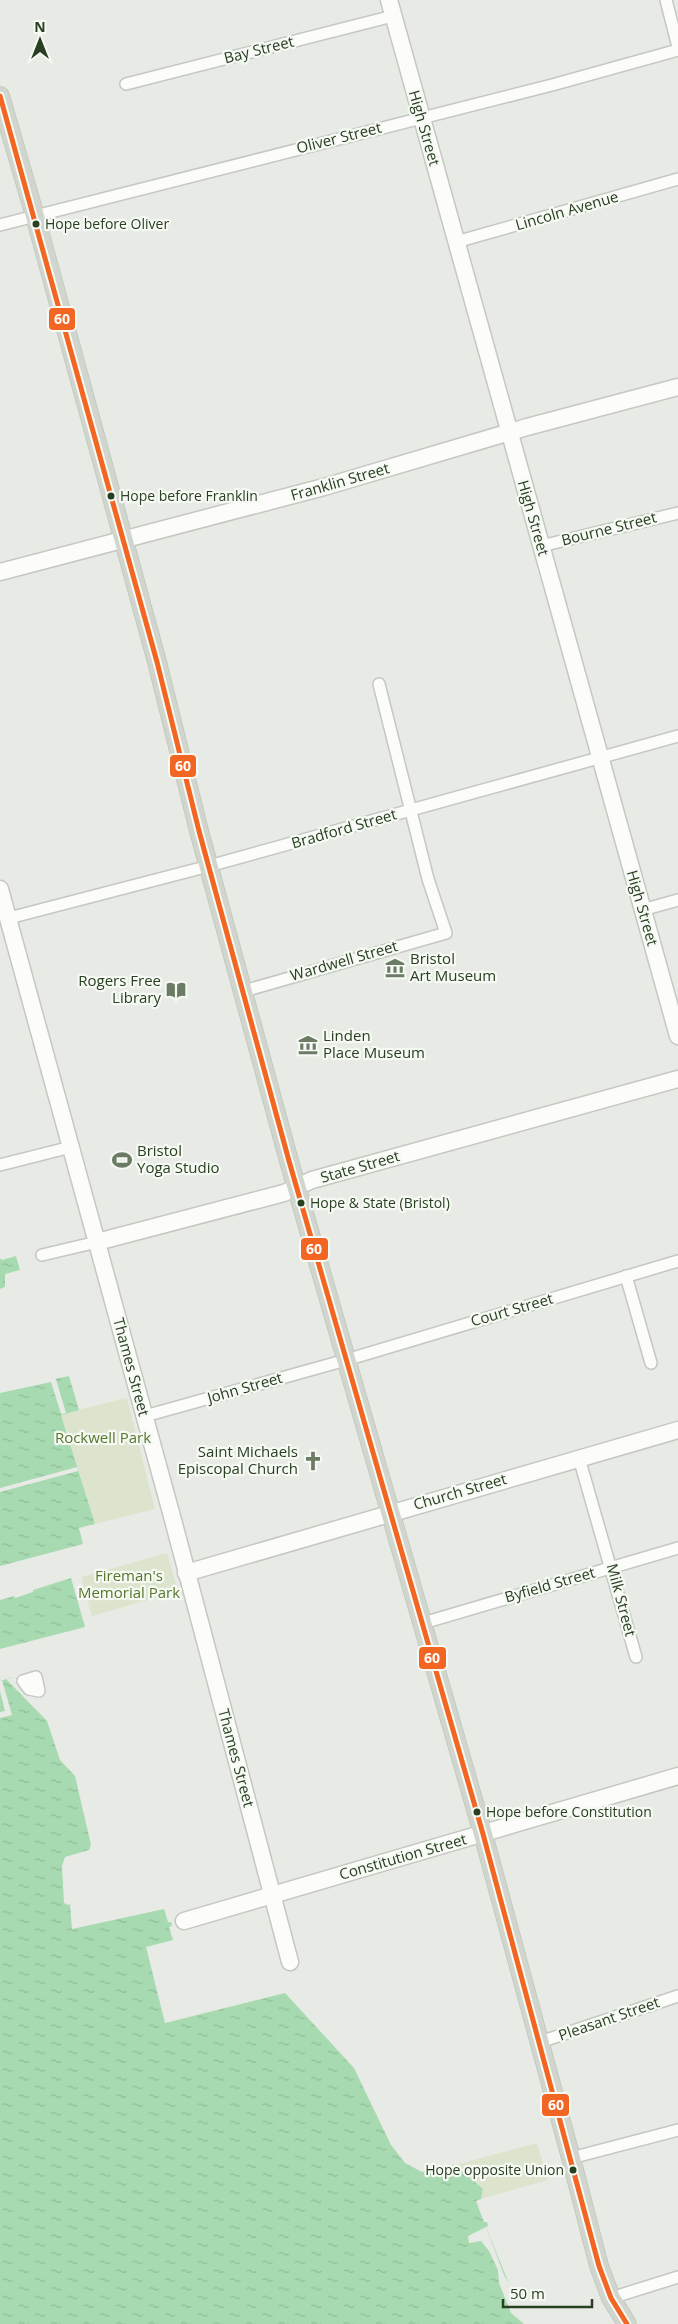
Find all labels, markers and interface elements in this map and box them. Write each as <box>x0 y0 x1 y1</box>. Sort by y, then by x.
north arrow <box>15 15 65 65</box>
text: N <box>34 17 46 36</box>
street label: Bay Street <box>222 31 296 67</box>
street label: High Street <box>405 87 445 168</box>
street label: Oliver Street <box>294 117 383 157</box>
street label: Lincoln Avenue <box>513 186 620 234</box>
place label: Hope before Oliver <box>45 214 169 233</box>
marker: Hope before Oliver <box>31 219 41 229</box>
line badge: 60 <box>48 307 76 331</box>
text: 60 <box>54 309 70 328</box>
street label: Franklin Street <box>288 457 391 505</box>
street label: High Street <box>514 477 554 558</box>
place label: Hope before Franklin <box>120 486 258 505</box>
marker: Hope before Franklin <box>106 491 116 501</box>
street label: Bourne Street <box>559 507 658 550</box>
line badge: 60 <box>169 754 197 778</box>
text: 60 <box>175 756 191 775</box>
street label: Bradford Street <box>289 803 399 853</box>
street label: High Street <box>623 867 663 948</box>
street label: Wardwell Street <box>288 935 400 985</box>
place label: Bristol Art Museum <box>410 948 496 985</box>
museum icon: Bristol Art Museum <box>384 957 406 979</box>
place label: Rogers Free Library <box>78 970 161 1007</box>
library icon: Rogers Free Library <box>165 979 187 1001</box>
place label: Linden Place Museum <box>323 1025 425 1062</box>
museum icon: Linden Place Museum <box>297 1034 319 1056</box>
place label: Bristol Yoga Studio <box>137 1140 220 1177</box>
street label: State Street <box>318 1145 402 1187</box>
sports icon: Bristol Yoga Studio <box>111 1149 133 1171</box>
place label: Hope & State (Bristol) <box>310 1193 450 1212</box>
marker: Hope & State (Bristol) <box>296 1198 306 1208</box>
line badge: 60 <box>300 1237 329 1261</box>
text: 60 <box>306 1239 322 1258</box>
street label: Court Street <box>468 1288 555 1330</box>
street label: Thames Street <box>109 1315 155 1418</box>
street label: John Street <box>203 1367 285 1408</box>
park label: Rockwell Park <box>55 1427 151 1447</box>
place label: Saint Michaels Episcopal Church <box>178 1441 298 1478</box>
church icon: Saint Michaels Episcopal Church <box>302 1450 324 1472</box>
street label: Church Street <box>411 1468 509 1514</box>
street label: Milk Street <box>603 1561 641 1638</box>
street label: Byfield Street <box>502 1562 597 1606</box>
park label: Fireman's Memorial Park <box>78 1565 180 1602</box>
line badge: 60 <box>418 1646 447 1670</box>
text: 60 <box>424 1648 440 1667</box>
street label: Thames Street <box>214 1706 260 1809</box>
place label: Hope before Constitution <box>486 1802 652 1821</box>
marker: Hope before Constitution <box>472 1807 482 1817</box>
street label: Constitution Street <box>337 1828 469 1884</box>
street label: Pleasant Street <box>556 1991 662 2045</box>
line badge: 60 <box>541 2093 570 2117</box>
text: 60 <box>548 2095 564 2114</box>
place label: Hope opposite Union <box>425 2160 564 2179</box>
marker: Hope opposite Union <box>568 2165 578 2175</box>
scale bar <box>503 2276 592 2308</box>
text: 50 m <box>510 2283 545 2303</box>

